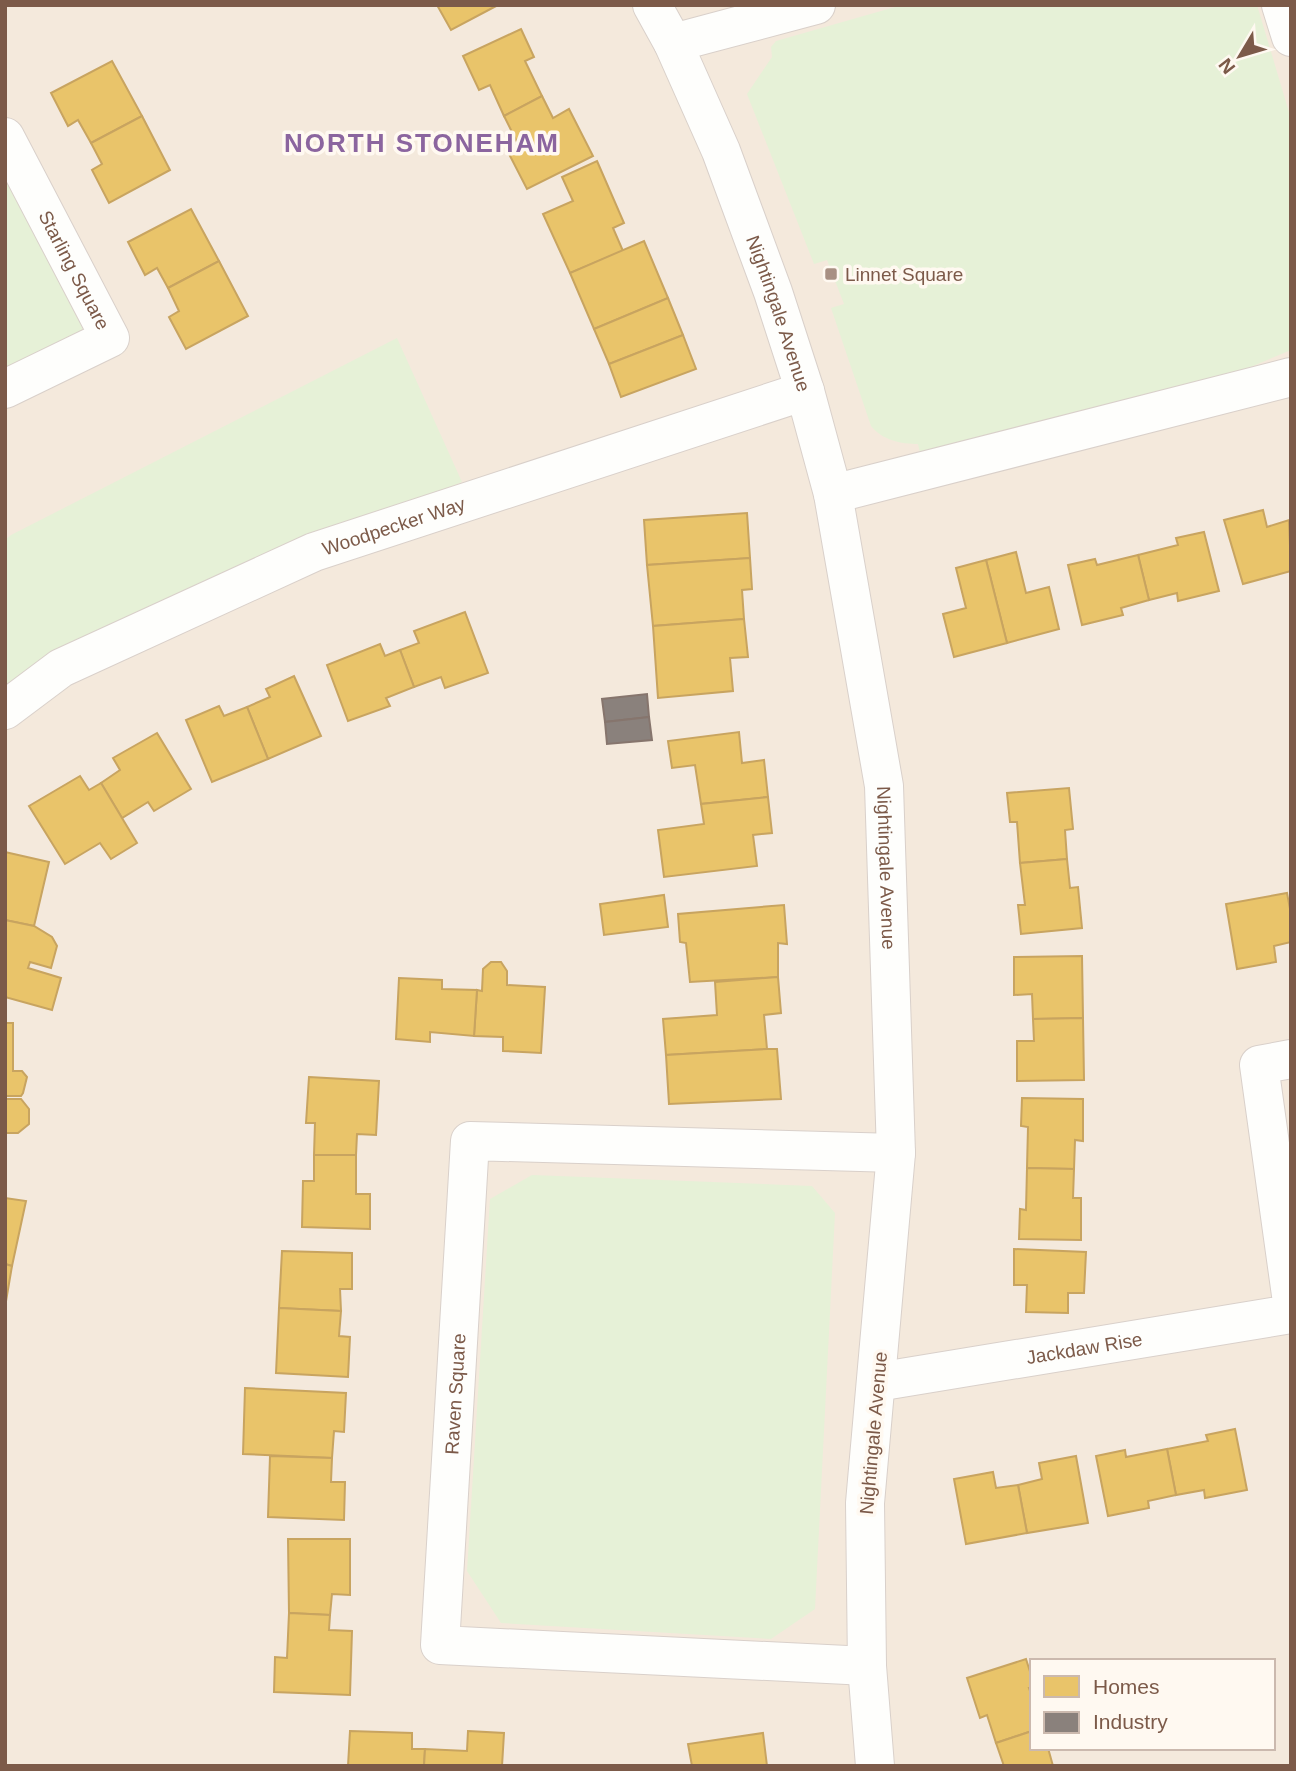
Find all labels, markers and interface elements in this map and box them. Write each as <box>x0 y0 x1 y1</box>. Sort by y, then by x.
north arrow <box>1205 21 1275 91</box>
text: N <box>1214 54 1239 78</box>
district label: NORTH STONEHAM <box>284 128 560 158</box>
street label: Starling Square <box>34 207 114 333</box>
street label: Nightingale Avenue <box>742 233 814 394</box>
place label: Linnet Square <box>845 264 963 285</box>
marker: Linnet Square <box>823 266 839 282</box>
street label: Woodpecker Way <box>320 493 468 560</box>
street label: Nightingale Avenue <box>873 786 899 950</box>
street label: Jackdaw Rise <box>1025 1329 1144 1368</box>
street label: Raven Square <box>441 1333 470 1455</box>
street label: Nightingale Avenue <box>856 1351 891 1515</box>
legend <box>1030 1659 1275 1750</box>
text: Homes <box>1093 1675 1160 1698</box>
text: Industry <box>1093 1710 1168 1733</box>

